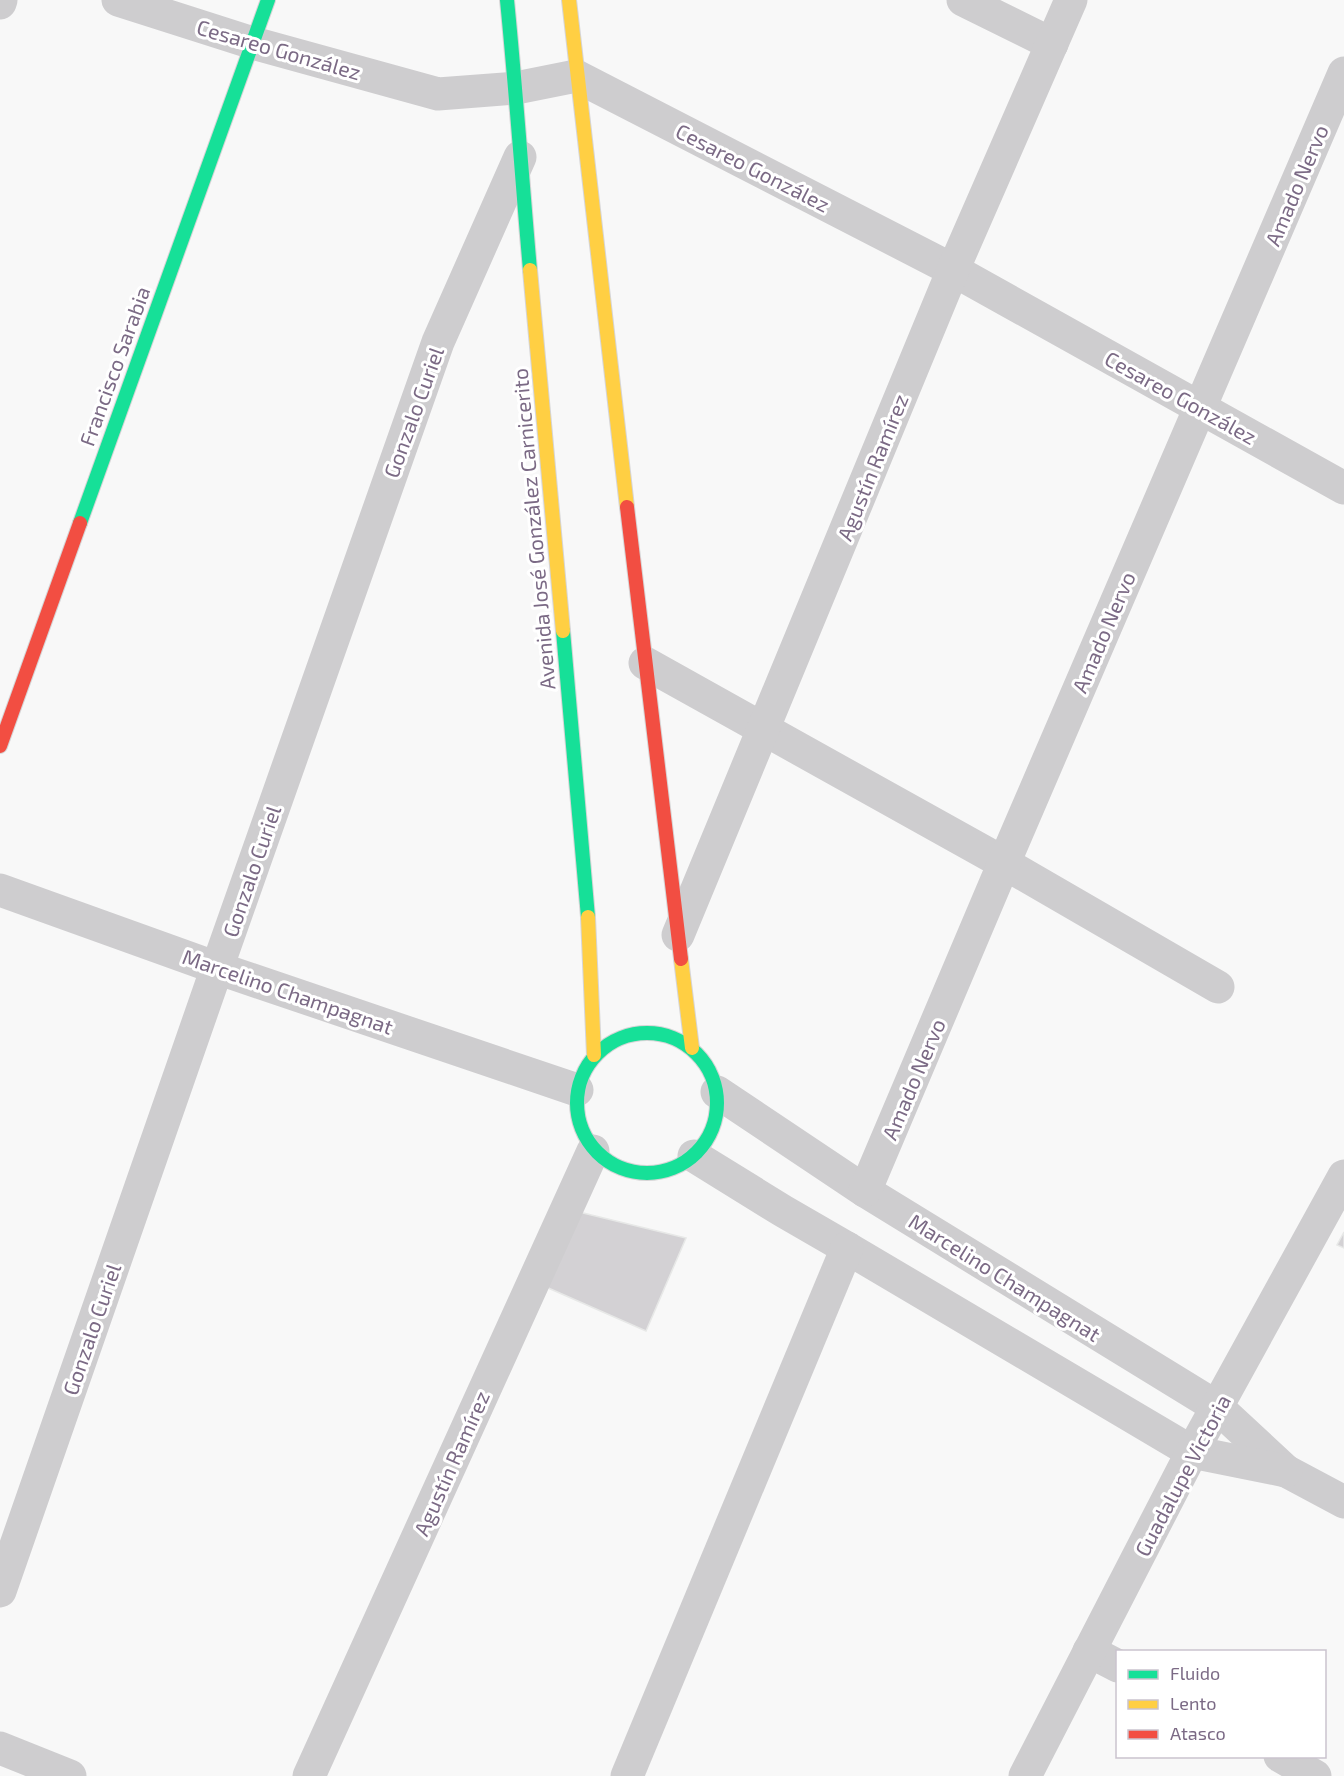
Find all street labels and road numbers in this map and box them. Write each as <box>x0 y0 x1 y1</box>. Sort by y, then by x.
street label: Cesareo González <box>194 14 364 84</box>
street label: Cesareo González <box>672 117 834 217</box>
street label: Amado Nervo <box>1259 121 1333 249</box>
street label: Francisco Sarabia <box>74 283 154 449</box>
street label: Gonzalo Curiel <box>378 342 449 481</box>
street label: Cesareo González <box>1101 345 1261 449</box>
street label: Avenida José González Carnicerito <box>506 367 560 691</box>
street label: Agustín Ramírez <box>831 390 913 544</box>
street label: Amado Nervo <box>1066 568 1140 696</box>
street label: Gonzalo Curiel <box>217 801 285 940</box>
street label: Marcelino Champagnat <box>179 943 397 1039</box>
street label: Amado Nervo <box>876 1015 950 1143</box>
street label: Marcelino Champagnat <box>905 1208 1105 1346</box>
street label: Gonzalo Curiel <box>57 1259 125 1398</box>
street label: Agustín Ramírez <box>408 1387 494 1539</box>
street label: Guadalupe Victoria <box>1129 1390 1235 1560</box>

